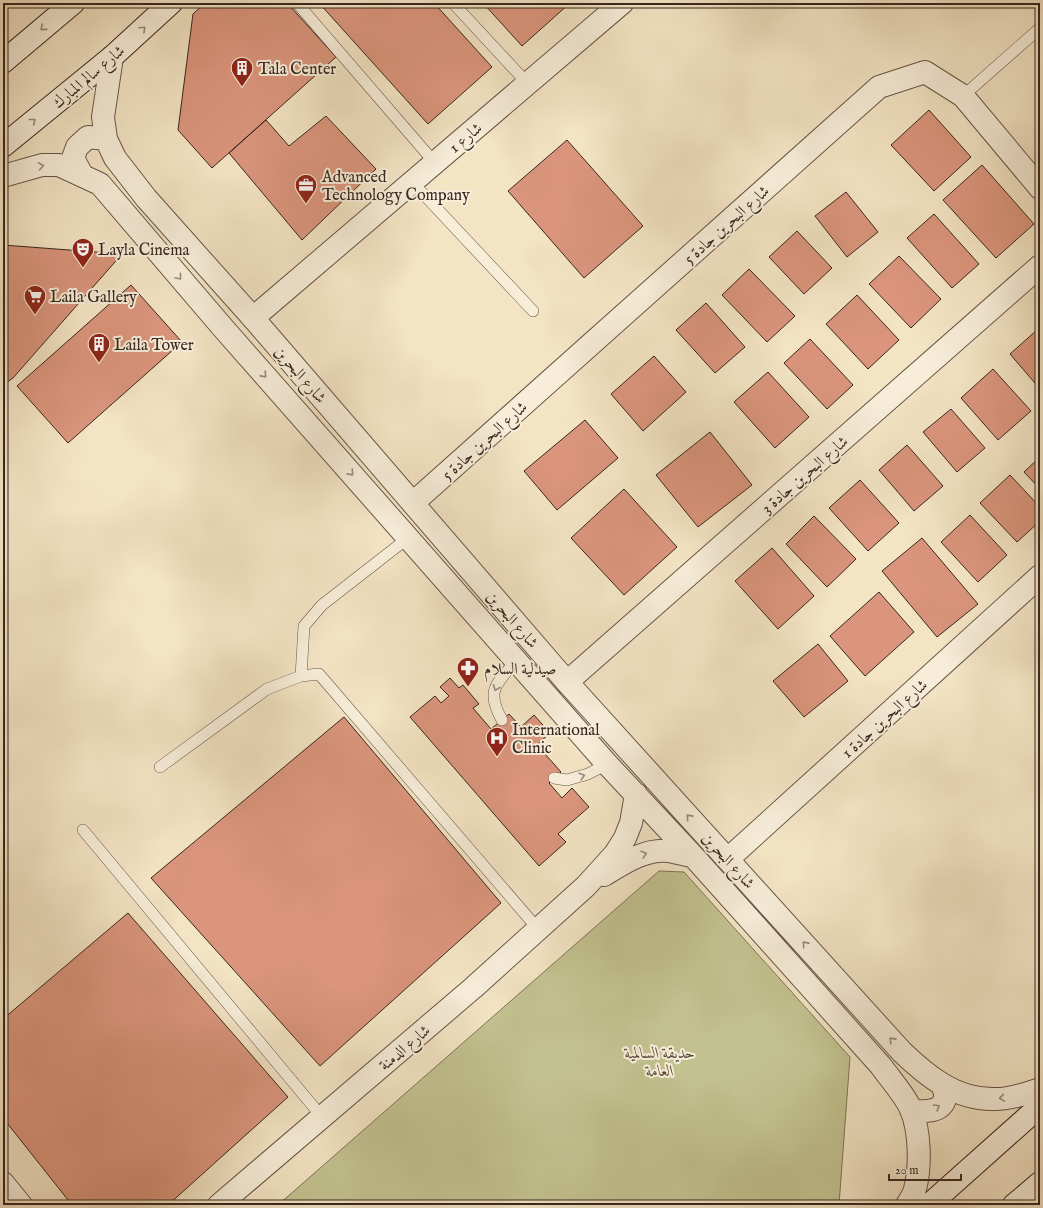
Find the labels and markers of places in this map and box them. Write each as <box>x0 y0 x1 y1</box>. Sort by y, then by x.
building icon: Tala Center <box>229 55 255 88</box>
place label: Tala Center <box>258 60 336 80</box>
place label: Advanced Technology Company <box>321 168 470 206</box>
office icon: Advanced Technology Company <box>293 172 319 205</box>
theatre icon: Layla Cinema <box>70 236 96 269</box>
place label: Layla Cinema <box>98 241 190 261</box>
supermarket icon: Laila Gallery <box>22 283 48 316</box>
place label: Laila Gallery <box>50 288 137 308</box>
building icon: Laila Tower <box>86 331 112 364</box>
place label: Laila Tower <box>114 336 194 356</box>
pharmacy icon: صيدلية السلام <box>455 655 481 688</box>
place label: صيدلية السلام <box>484 660 557 683</box>
place label: International Clinic <box>512 721 600 759</box>
hospital icon: International Clinic <box>484 725 510 758</box>

